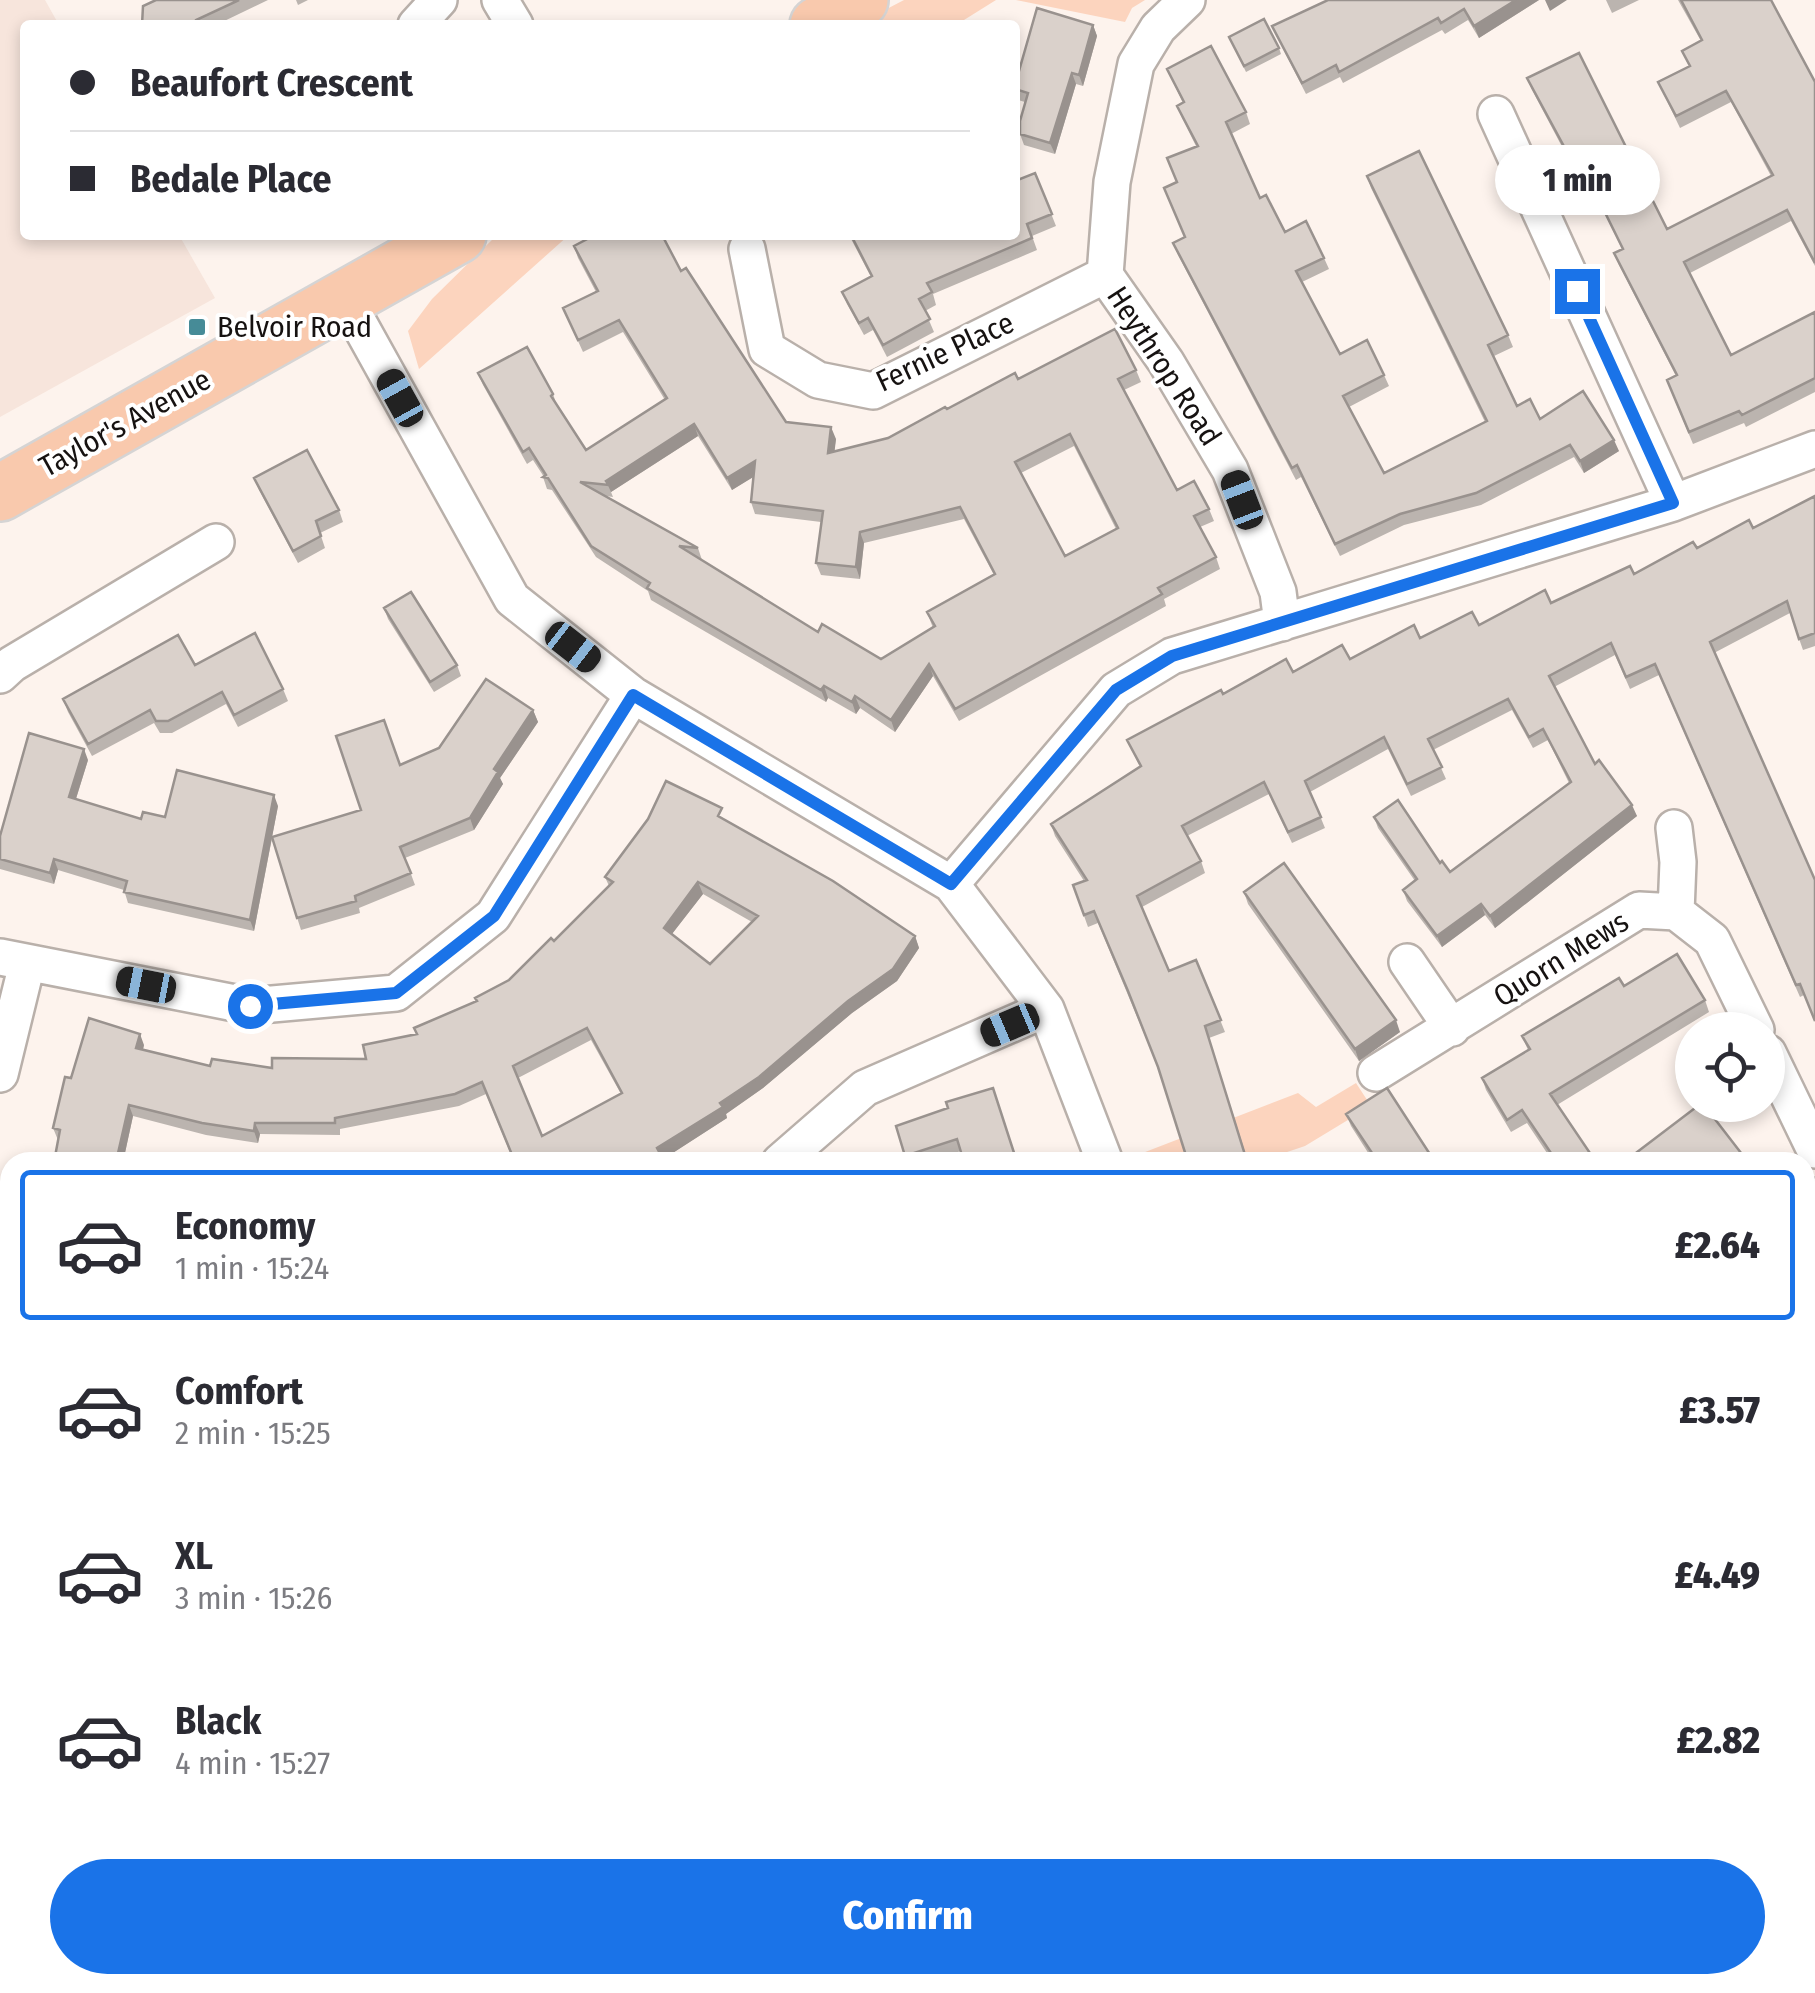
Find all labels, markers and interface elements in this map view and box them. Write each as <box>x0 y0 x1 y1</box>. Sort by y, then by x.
text: Beaufort Crescent <box>130 60 413 106</box>
callout: 1 min <box>1494 146 1660 216</box>
text: Bedale Place <box>130 156 332 202</box>
text: 1 min <box>1543 161 1612 199</box>
route end <box>1555 269 1600 314</box>
street label: Heythrop Road <box>1099 280 1229 452</box>
street label: Fernie Place <box>871 305 1019 399</box>
place label: Belvoir Road <box>217 309 372 345</box>
marker: Belvoir Road <box>186 316 208 338</box>
street label: Taylor's Avenue <box>33 361 217 485</box>
car <box>372 364 428 432</box>
car <box>1217 467 1267 533</box>
car <box>540 617 606 677</box>
street label: Quorn Mews <box>1487 903 1635 1015</box>
car <box>114 965 178 1005</box>
route start <box>228 984 273 1029</box>
car <box>977 999 1043 1051</box>
map controls <box>1675 1012 1785 1122</box>
button: locate <box>1675 1012 1785 1122</box>
icon: car <box>55 1200 145 1290</box>
text: Economy <box>175 1203 315 1249</box>
text: £2.64 <box>1675 1222 1760 1268</box>
text: 1 min · 15:24 <box>175 1249 329 1287</box>
icon: car <box>55 1365 145 1455</box>
text: Comfort <box>175 1368 303 1414</box>
text: £3.57 <box>1679 1387 1760 1433</box>
text: 2 min · 15:25 <box>175 1414 331 1452</box>
icon: car <box>55 1530 145 1620</box>
text: XL <box>175 1533 213 1579</box>
text: £4.49 <box>1675 1552 1760 1598</box>
text: 3 min · 15:26 <box>175 1579 332 1617</box>
icon: car <box>55 1695 145 1785</box>
text: Black <box>175 1698 261 1744</box>
text: £2.82 <box>1676 1717 1760 1763</box>
text: 4 min · 15:27 <box>175 1744 330 1782</box>
button: Confirm <box>50 1859 1765 1974</box>

